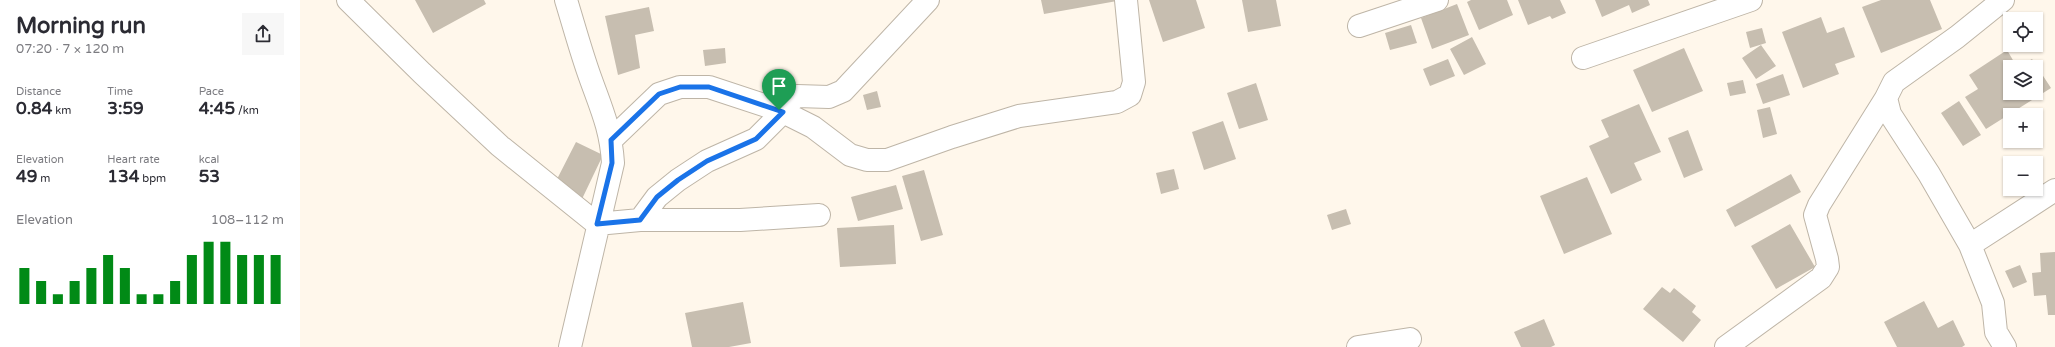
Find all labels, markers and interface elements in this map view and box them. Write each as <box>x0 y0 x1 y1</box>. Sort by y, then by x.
map controls <box>2003 12 2043 196</box>
button: locate <box>2003 12 2043 52</box>
text: Morning run <box>16 13 146 39</box>
button: share <box>242 13 284 55</box>
text: 07:20 · 7 × 120 m <box>16 41 124 57</box>
button: layers <box>2003 60 2043 100</box>
pin <box>762 69 796 110</box>
icon: arrive <box>768 75 790 97</box>
text: Distance <box>16 85 61 98</box>
text: Time <box>107 85 133 98</box>
text: Pace <box>199 85 224 98</box>
text: 0.84 <box>16 98 52 119</box>
text: 3:59 <box>107 98 144 119</box>
text: 4:45 <box>199 98 235 119</box>
text: km <box>52 104 71 117</box>
text: /km <box>235 104 259 117</box>
button: + <box>2003 108 2043 148</box>
text: Elevation <box>16 153 64 166</box>
text: Heart rate <box>107 153 160 166</box>
text: kcal <box>199 153 219 166</box>
button: − <box>2003 156 2043 196</box>
text: 49 <box>16 166 37 187</box>
text: 134 <box>107 166 139 187</box>
text: 53 <box>199 166 220 187</box>
text: m <box>37 172 50 185</box>
text: bpm <box>139 172 166 185</box>
text: Elevation <box>16 212 73 228</box>
text: 108–112 m <box>211 212 284 228</box>

